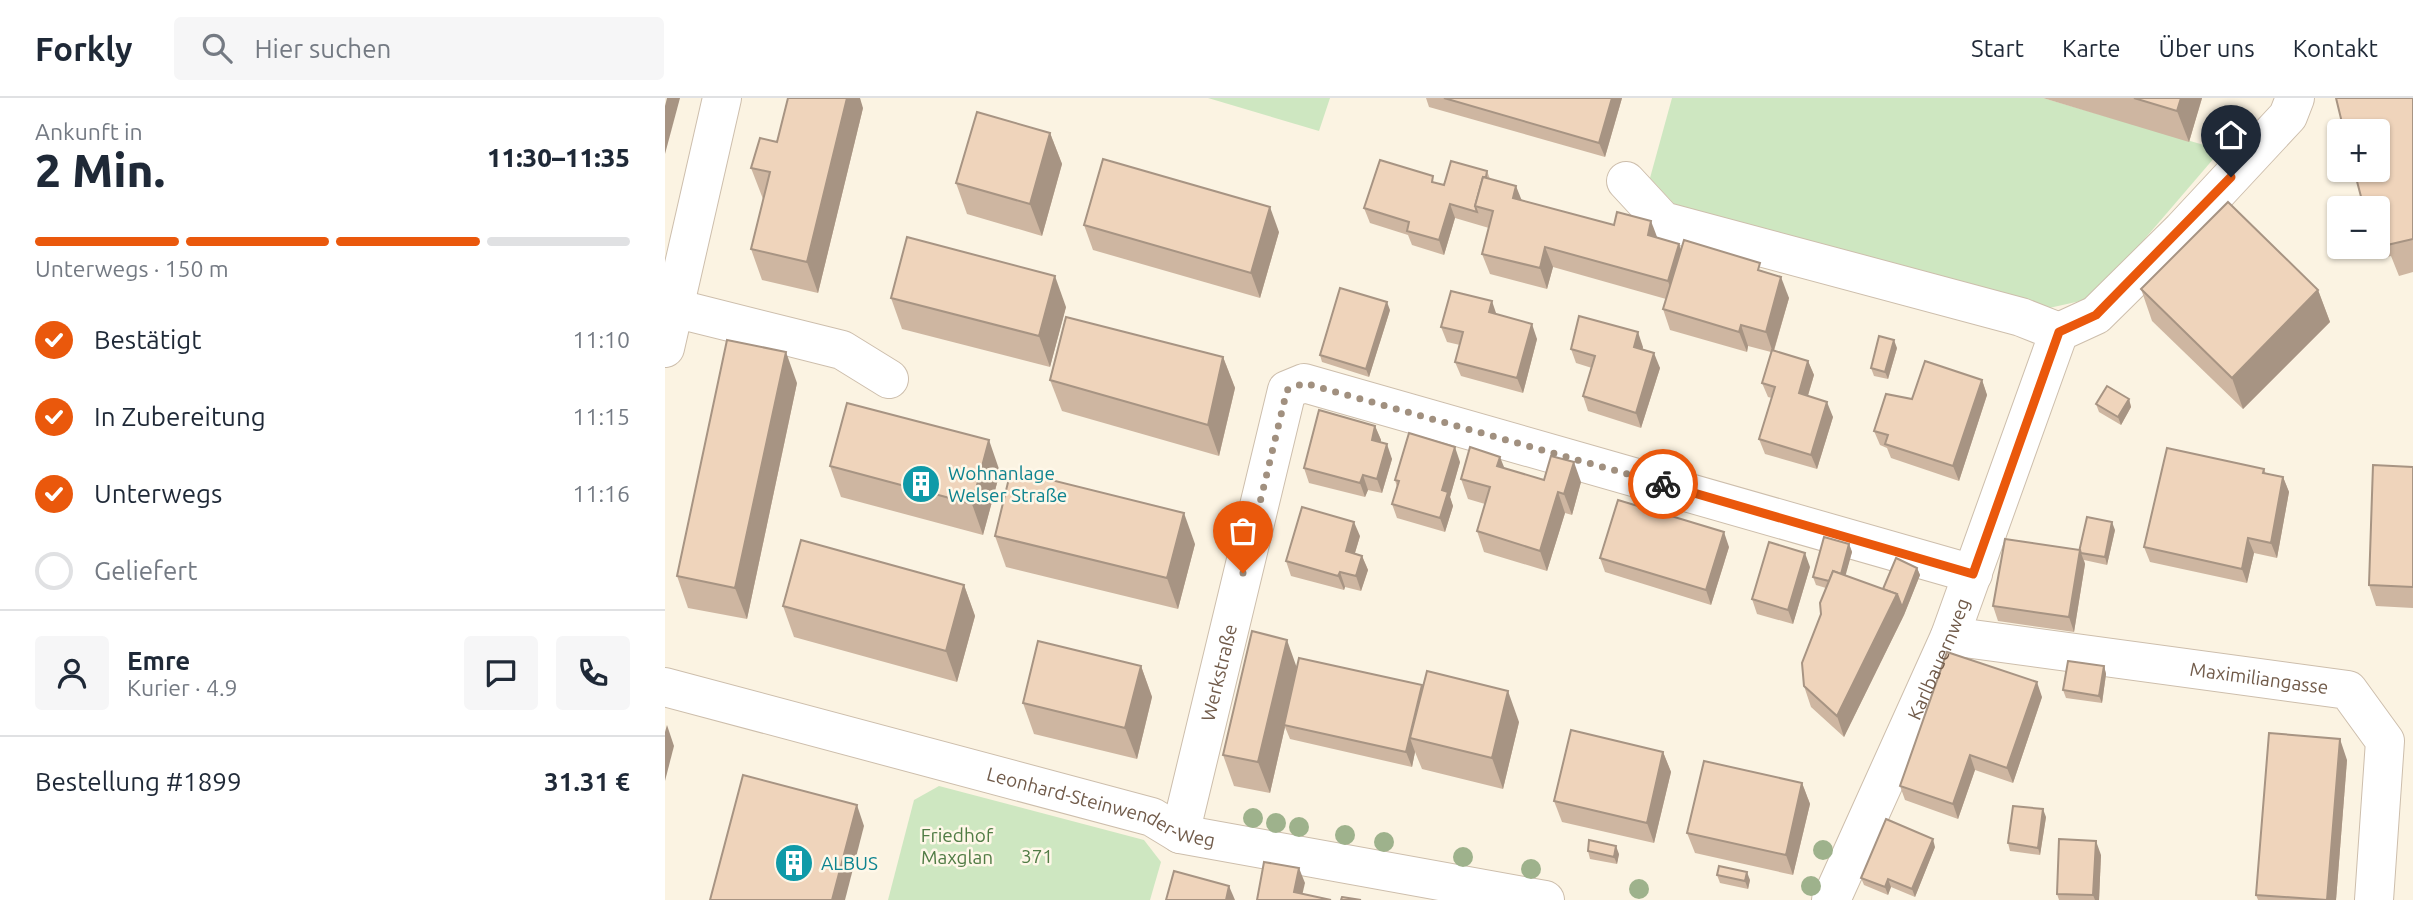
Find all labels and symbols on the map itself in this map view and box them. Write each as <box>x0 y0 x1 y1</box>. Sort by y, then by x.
pin <box>2201 105 2261 177</box>
courier <box>1628 449 1698 519</box>
place label: Wohnanlage Welser Straße <box>948 462 1067 506</box>
building icon: Wohnanlage Welser Straße <box>900 463 942 505</box>
pin <box>1213 501 1273 573</box>
street label: Karlbauernweg <box>1903 595 1974 723</box>
street label: Werkstraße <box>1197 622 1241 723</box>
street label: Maximiliangasse <box>2189 658 2330 698</box>
street label: Leonhard-Steinwender-Weg <box>984 762 1217 851</box>
park label: Friedhof Maxglan <box>921 824 994 868</box>
building icon: ALBUS <box>773 842 815 884</box>
park label: 371 <box>1021 845 1053 867</box>
place label: ALBUS <box>821 852 878 874</box>

